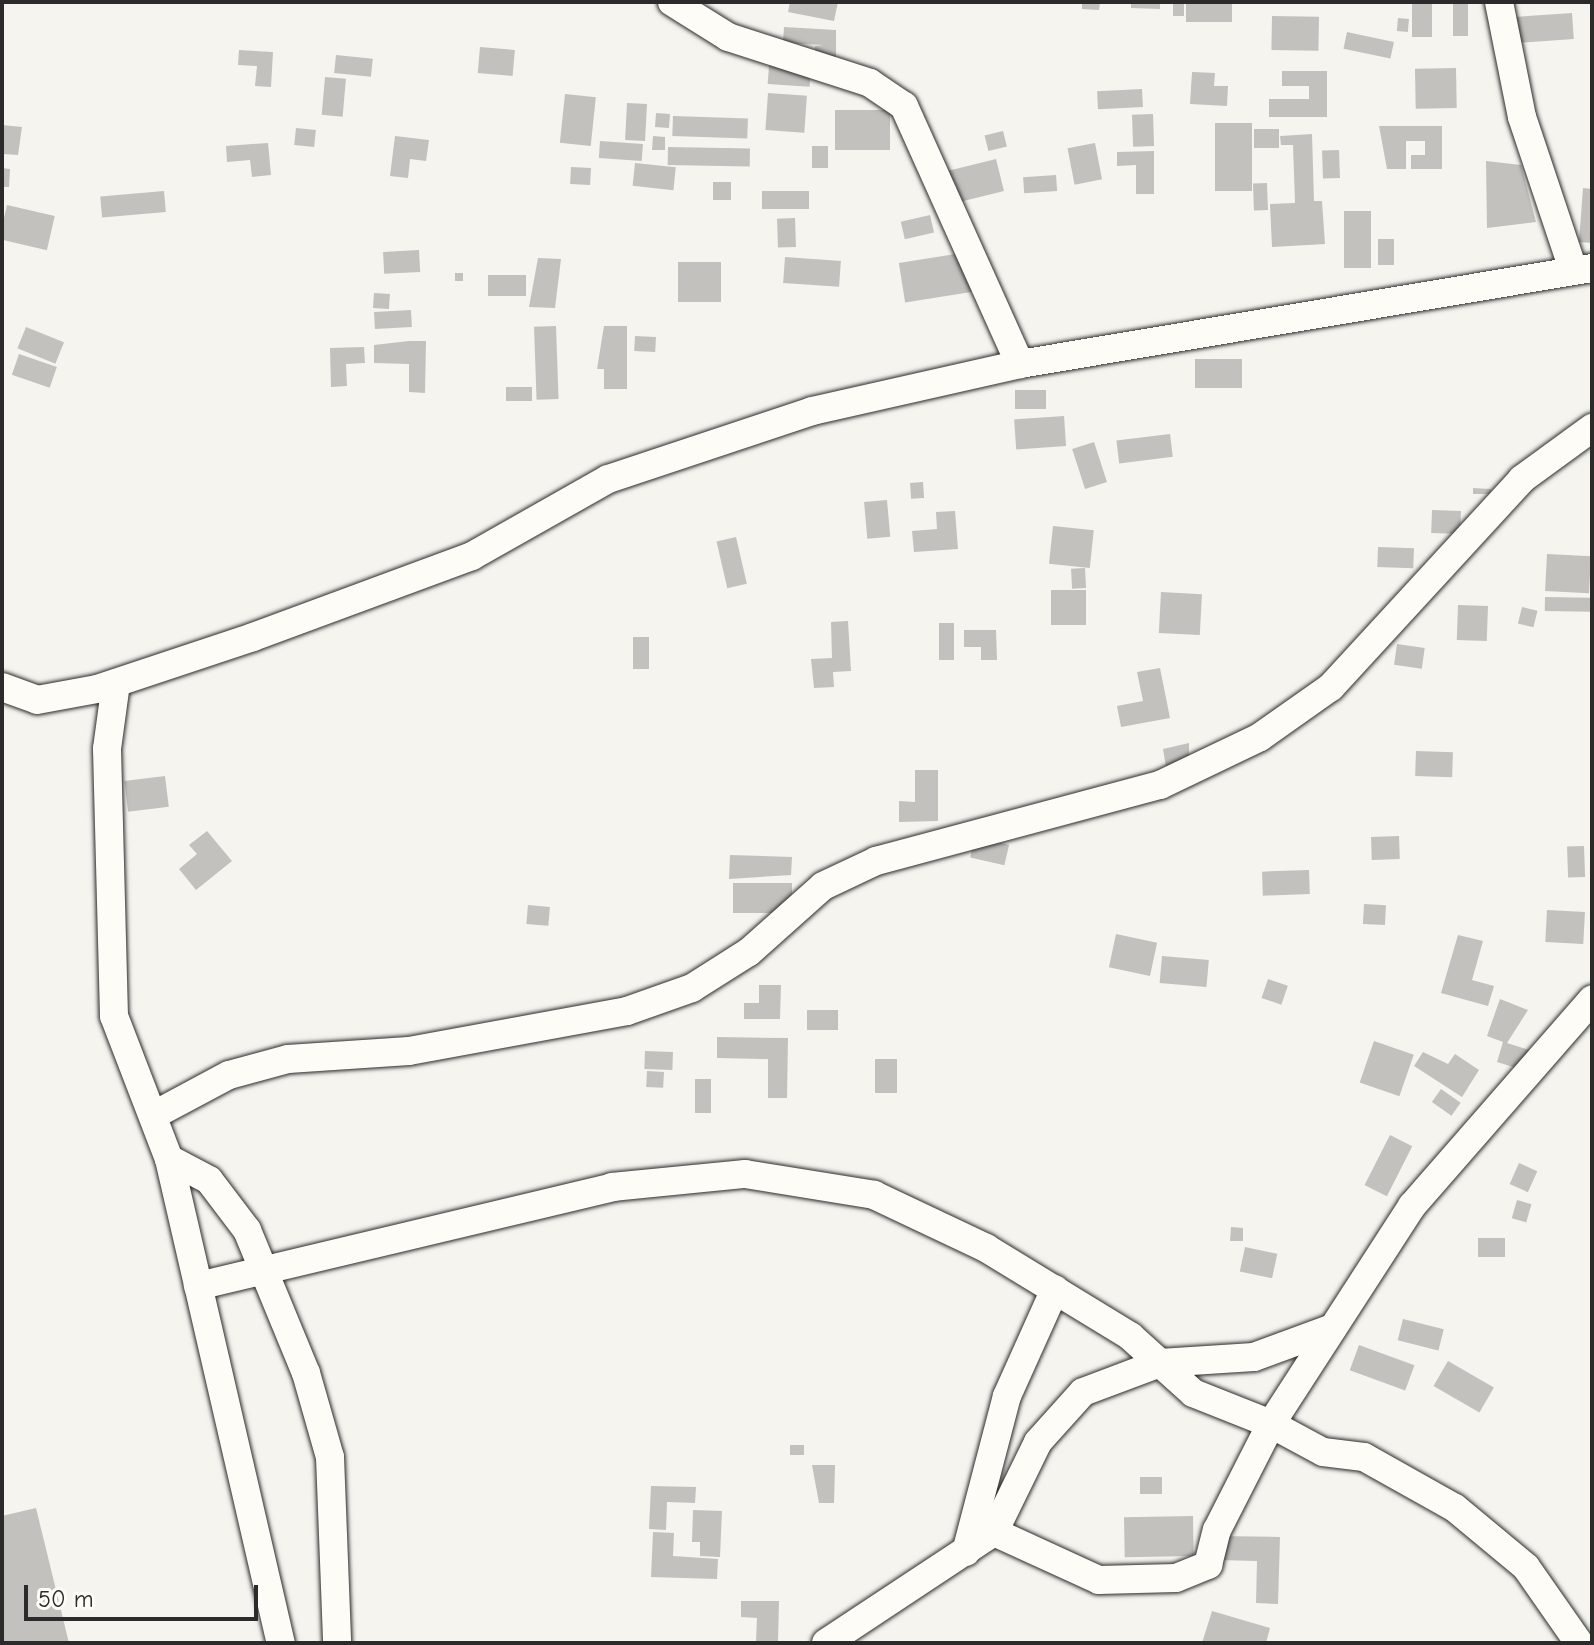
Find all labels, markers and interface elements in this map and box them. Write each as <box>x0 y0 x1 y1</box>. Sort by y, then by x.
scale bar <box>28 1569 262 1619</box>
text: 50 m <box>38 1585 94 1613</box>

